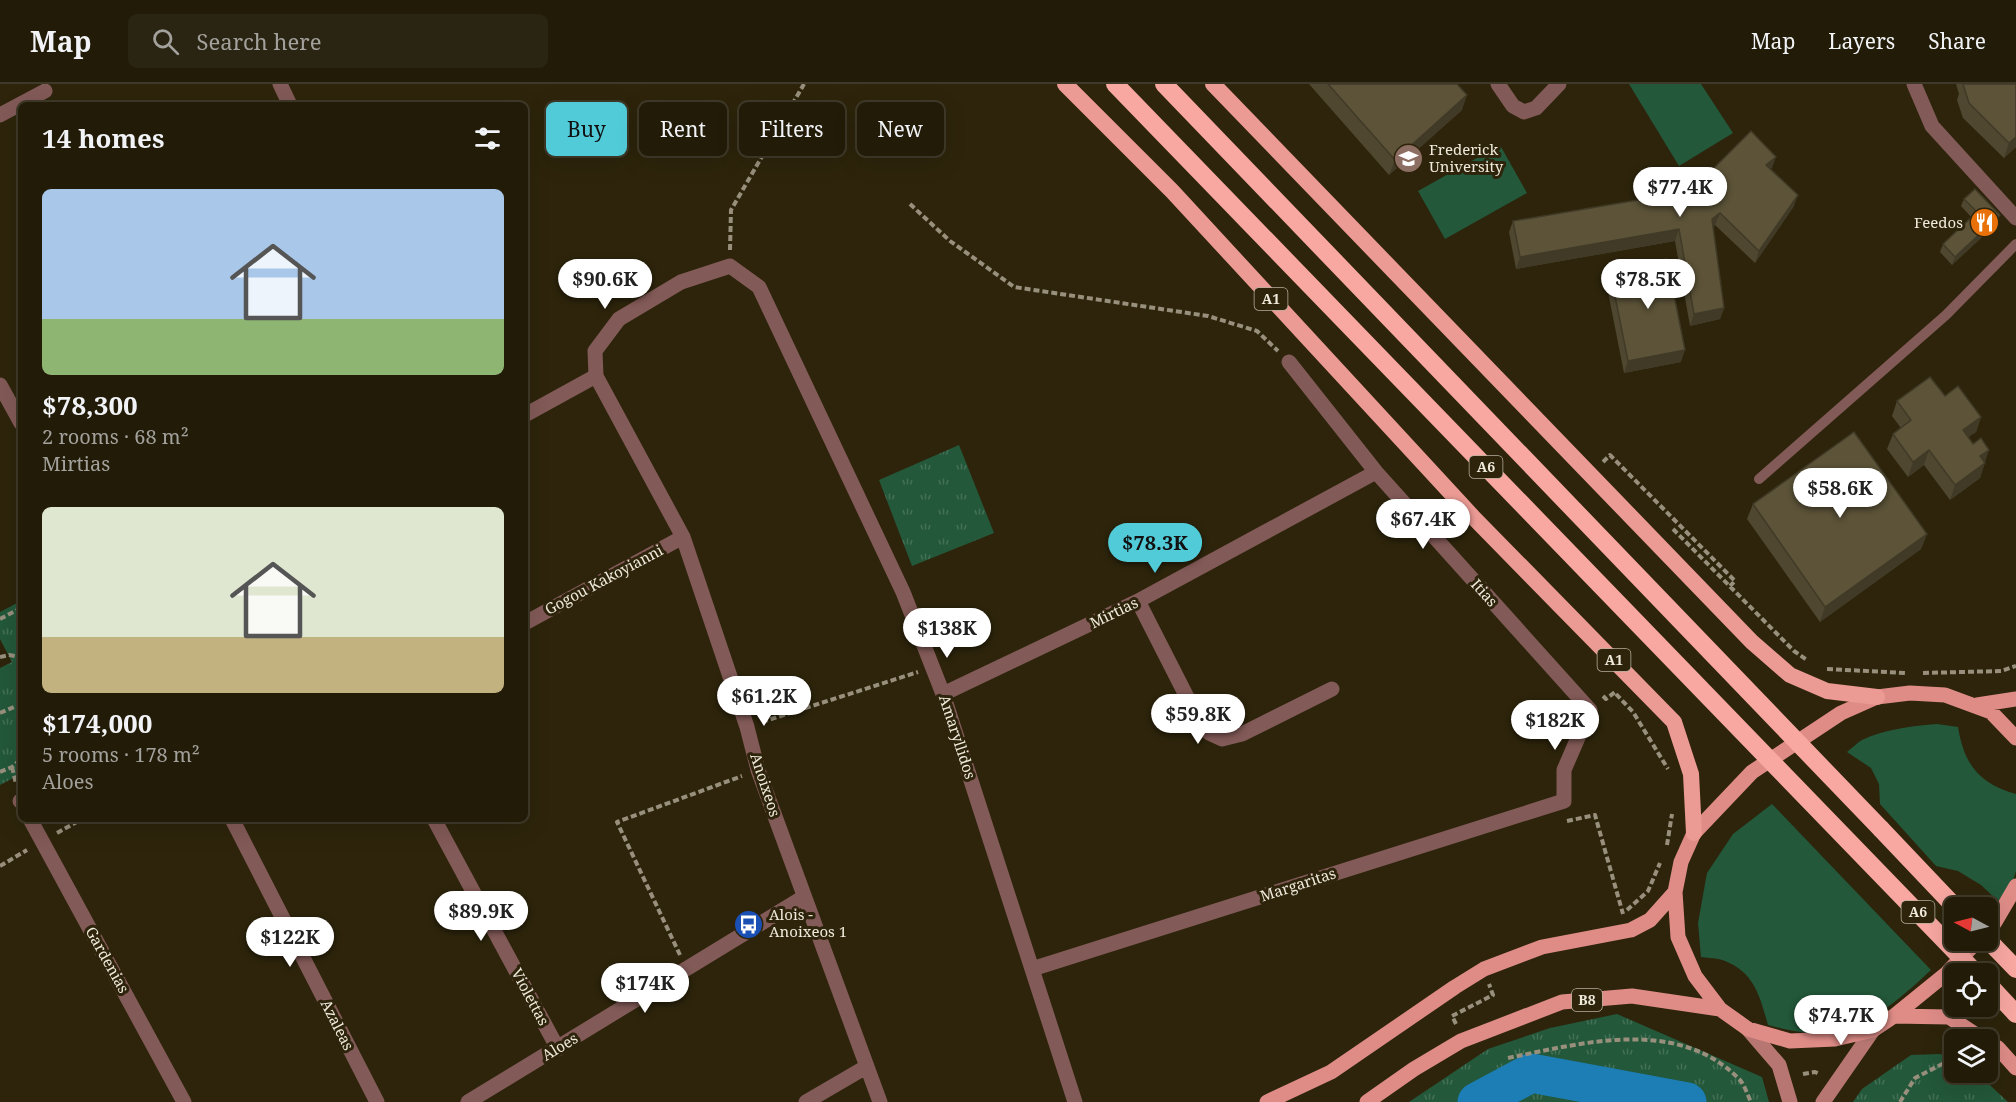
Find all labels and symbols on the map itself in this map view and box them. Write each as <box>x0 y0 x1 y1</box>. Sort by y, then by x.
place label: Frederick University <box>1429 139 1504 176</box>
school or university icon: Frederick University <box>1392 143 1424 175</box>
pin: $77.4K <box>1631 167 1729 218</box>
restaurant icon: Feedos <box>1968 207 2000 239</box>
place label: Feedos <box>1914 212 1963 232</box>
pin: $90.6K <box>556 259 654 310</box>
pin: $78.5K <box>1599 259 1697 310</box>
road number: A1 <box>1254 288 1288 310</box>
road number: A6 <box>1470 456 1502 478</box>
pin: $58.6K <box>1791 468 1889 519</box>
pin: $67.4K <box>1374 499 1472 550</box>
pin: $78.3K <box>1106 523 1204 574</box>
street label: Gogou Kakoyianni <box>541 539 666 619</box>
street label: Itias <box>1467 574 1503 611</box>
street label: Mirtias <box>1086 592 1141 632</box>
pin: $138K <box>905 608 989 659</box>
road number: A1 <box>1598 649 1630 671</box>
pin: $61.2K <box>715 676 813 727</box>
street label: Amaryllidos <box>935 692 981 782</box>
pin: $59.8K <box>1149 694 1247 745</box>
pin: $182K <box>1513 700 1597 751</box>
street label: Anoixeos <box>746 750 786 819</box>
street label: Margaritas <box>1257 862 1338 906</box>
pin: $89.9K <box>432 891 530 942</box>
north arrow <box>1944 897 1998 951</box>
road number: A6 <box>1902 901 1934 923</box>
place label: Alois - Anoixeos 1 <box>769 904 847 941</box>
bus stop icon: Alois - Anoixeos 1 <box>732 908 764 940</box>
pin: $122K <box>248 917 332 968</box>
street label: Gardenias <box>81 923 134 997</box>
pin: $174K <box>603 963 687 1014</box>
street label: Violettas <box>507 964 554 1029</box>
road number: B8 <box>1572 989 1602 1011</box>
pin: $74.7K <box>1792 995 1890 1046</box>
street label: Azaleas <box>317 996 359 1054</box>
street label: Aloes <box>538 1027 581 1065</box>

